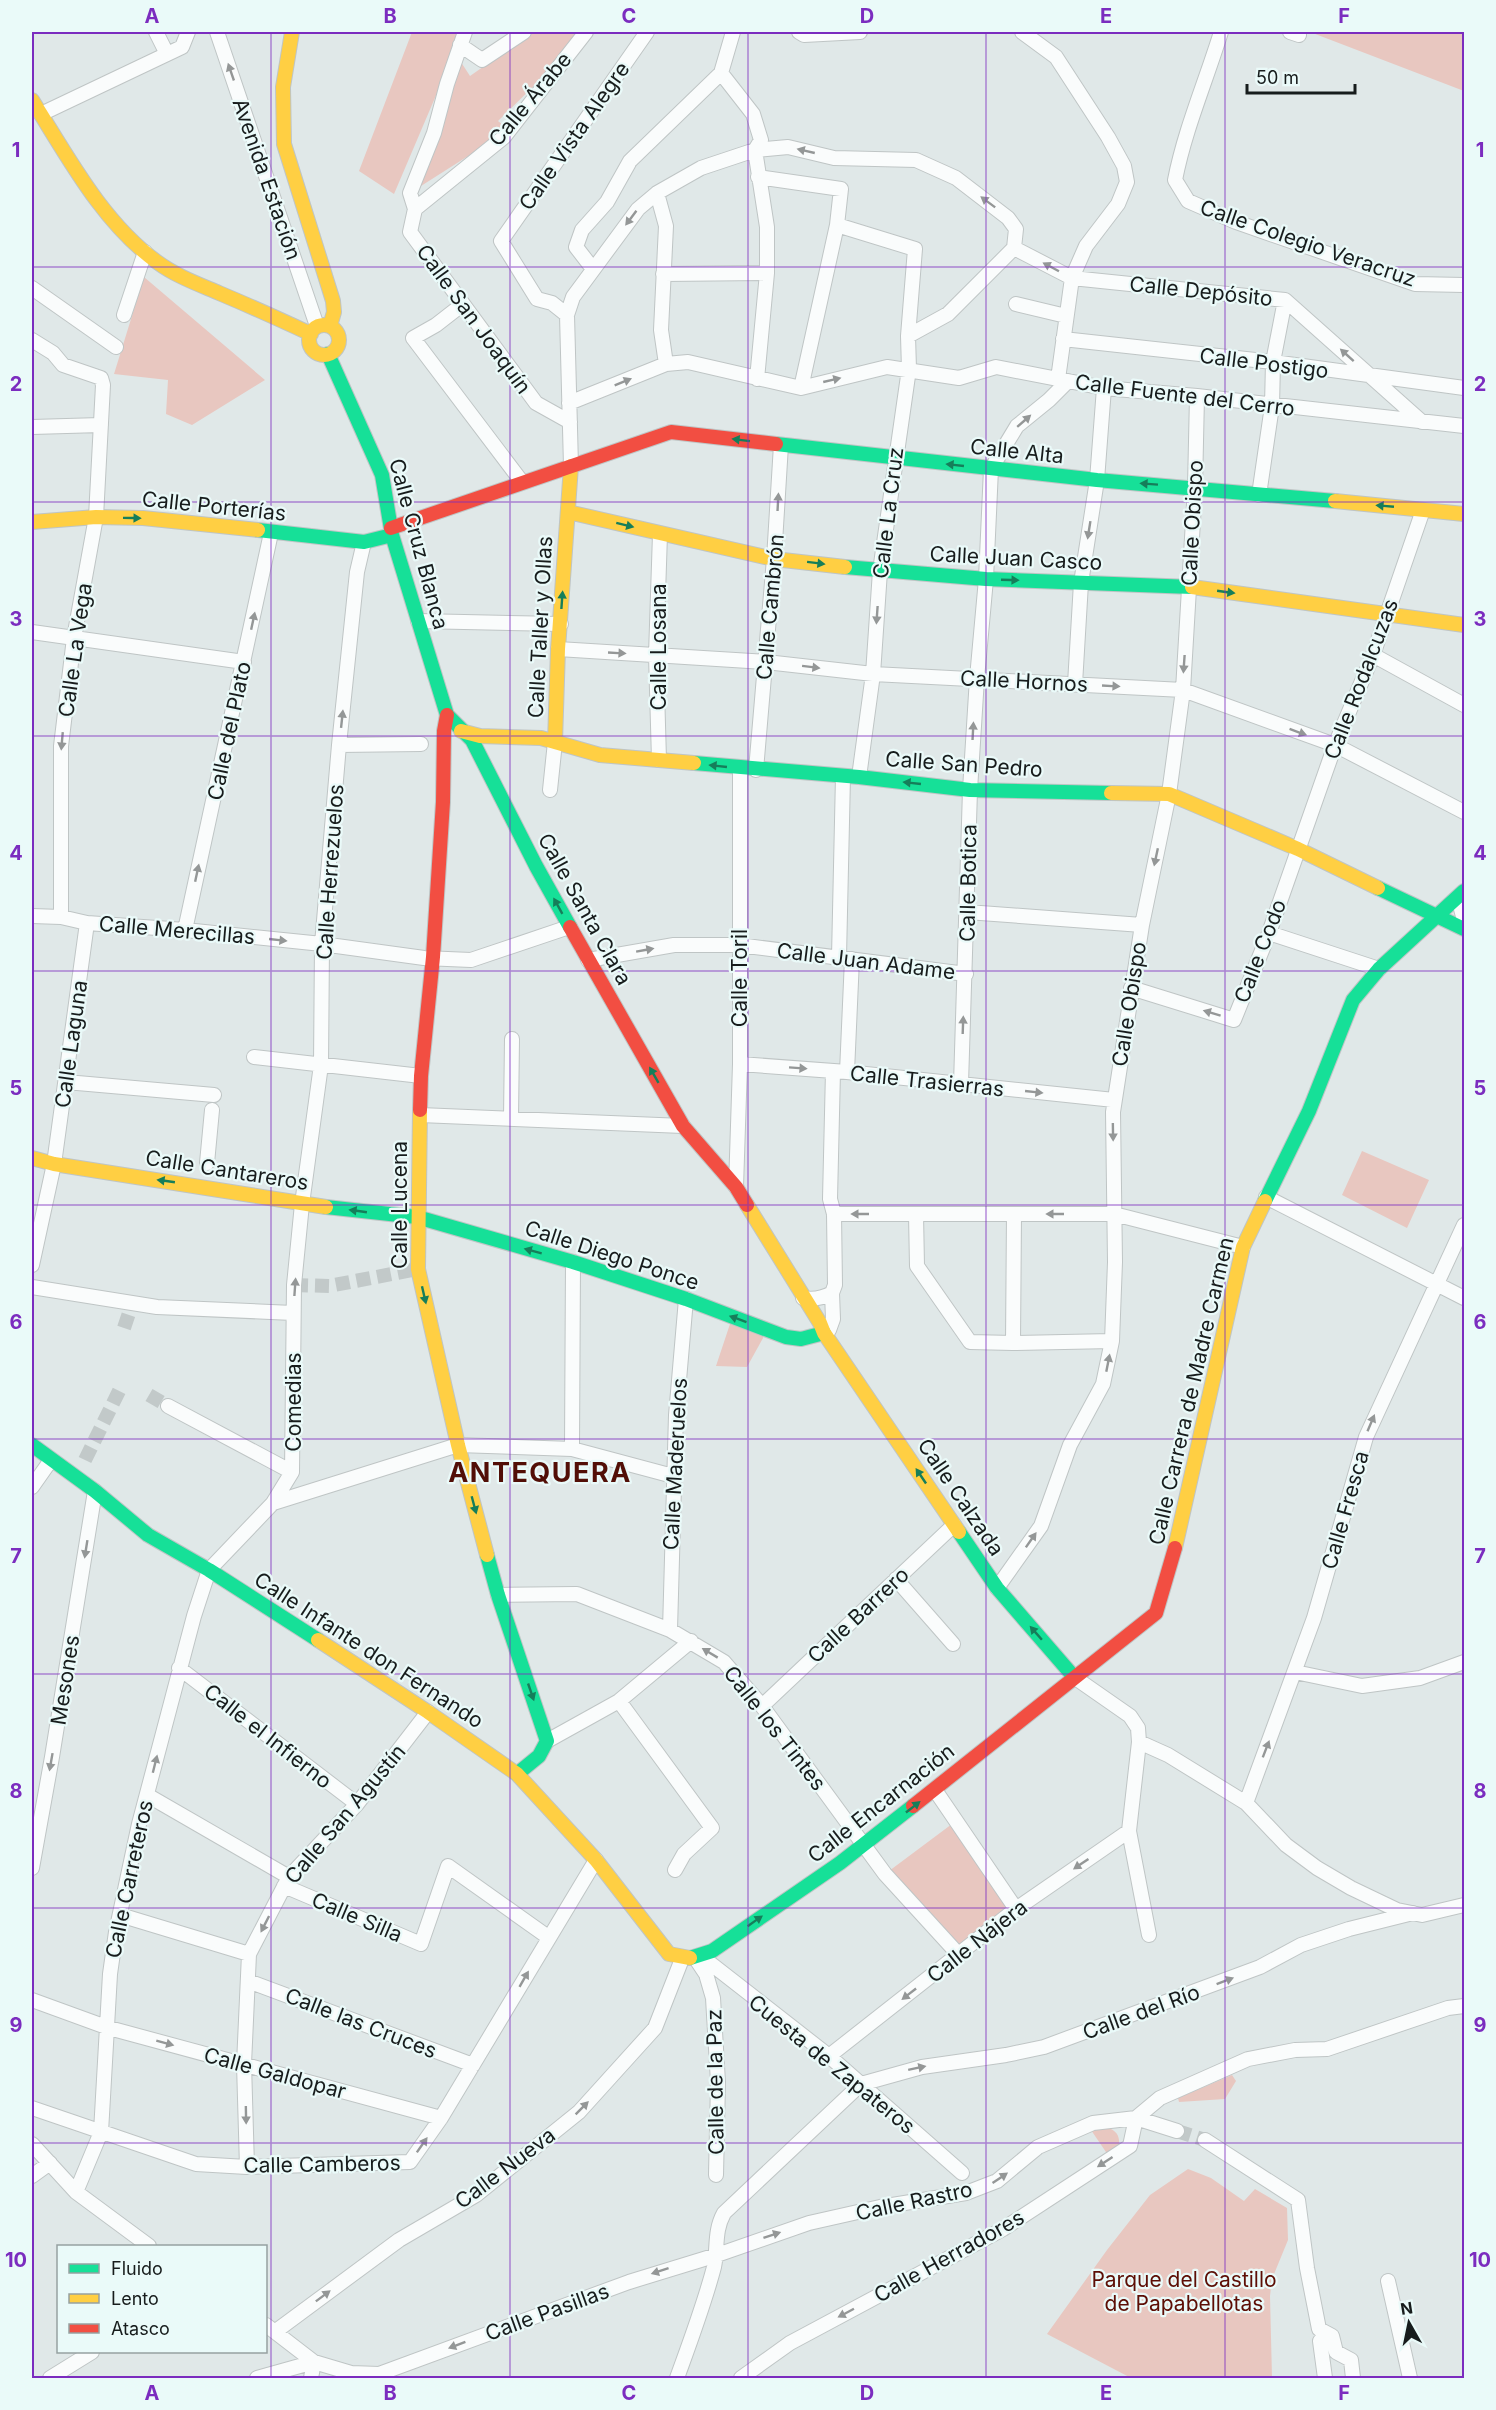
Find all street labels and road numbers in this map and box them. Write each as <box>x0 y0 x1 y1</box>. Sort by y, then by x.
street label: Calle Árabe <box>483 46 576 151</box>
street label: Calle Vista Alegre <box>513 57 635 215</box>
street label: Avenida Estación <box>228 95 306 263</box>
street label: Calle Colegio Veracruz <box>1197 194 1419 292</box>
street label: Calle San Joaquín <box>411 239 537 399</box>
street label: Calle Depósito <box>1128 271 1274 311</box>
street label: Calle Postigo <box>1198 343 1330 383</box>
street label: Calle Fuente del Cerro <box>1074 369 1296 421</box>
street label: Calle Alta <box>969 434 1065 468</box>
street label: Calle La Cruz <box>868 446 908 580</box>
street label: Calle Cruz Blanca <box>384 456 454 632</box>
street label: Calle Obispo <box>1176 459 1208 587</box>
street label: Calle Porterías <box>141 486 287 526</box>
street label: Calle Cambrón <box>751 533 789 681</box>
street label: Calle Taller y Ollas <box>523 535 557 719</box>
street label: Calle Juan Casco <box>929 541 1103 575</box>
street label: Calle La Vega <box>53 581 97 719</box>
street label: Calle Losana <box>646 584 671 711</box>
street label: Calle Rodalcuzas <box>1319 595 1403 763</box>
street label: Calle del Plato <box>202 659 256 803</box>
street label: Calle Hornos <box>959 665 1089 697</box>
street label: Calle San Pedro <box>885 746 1043 782</box>
street label: Calle Herrezuelos <box>311 783 349 961</box>
street label: Calle Botica <box>954 824 982 942</box>
street label: Calle Santa Clara <box>533 829 637 989</box>
street label: Calle Codo <box>1229 896 1291 1006</box>
street label: Calle Merecillas <box>98 911 256 949</box>
street label: Calle Toril <box>727 929 752 1027</box>
street label: Calle Juan Adame <box>775 938 957 984</box>
street label: Calle Obispo <box>1107 940 1151 1068</box>
street label: Calle Laguna <box>50 979 92 1109</box>
street label: Calle Trasierras <box>849 1060 1005 1102</box>
street label: Calle Lucena <box>387 1141 412 1269</box>
street label: Calle Cantareros <box>144 1145 310 1195</box>
street label: Calle Diego Ponce <box>522 1215 702 1295</box>
street label: Calle Carrera de Madre Carmen <box>1143 1235 1239 1547</box>
street label: Comedias <box>281 1352 306 1452</box>
street label: Calle Maderuelos <box>658 1377 692 1551</box>
street label: Calle Calzada <box>913 1434 1009 1560</box>
street label: Calle Fresca <box>1316 1448 1374 1572</box>
street label: Calle Barrero <box>802 1562 914 1668</box>
street label: Calle Infante don Fernando <box>250 1567 488 1733</box>
street label: Mesones <box>46 1633 84 1727</box>
street label: Calle los Tintes <box>719 1661 831 1795</box>
street label: Calle el Infierno <box>199 1678 337 1794</box>
street label: Calle Encarnación <box>803 1738 959 1868</box>
street label: Calle San Agustín <box>279 1739 411 1889</box>
street label: Calle Carreteros <box>100 1798 158 1960</box>
street label: Calle Silla <box>308 1887 406 1947</box>
street label: Calle Nájera <box>922 1894 1032 1988</box>
street label: Calle del Río <box>1079 1979 1203 2045</box>
street label: Calle las Cruces <box>282 1983 440 2063</box>
street label: Cuesta de Zapateros <box>744 1989 920 2139</box>
street label: Calle de la Paz <box>701 2009 729 2155</box>
street label: Calle Galdopar <box>201 2042 349 2104</box>
street label: Calle Nueva <box>450 2122 560 2214</box>
street label: Calle Camberos <box>243 2150 401 2178</box>
street label: Calle Rastro <box>853 2176 975 2226</box>
street label: Calle Herradores <box>870 2204 1028 2308</box>
street label: Calle Pasillas <box>482 2278 612 2346</box>

